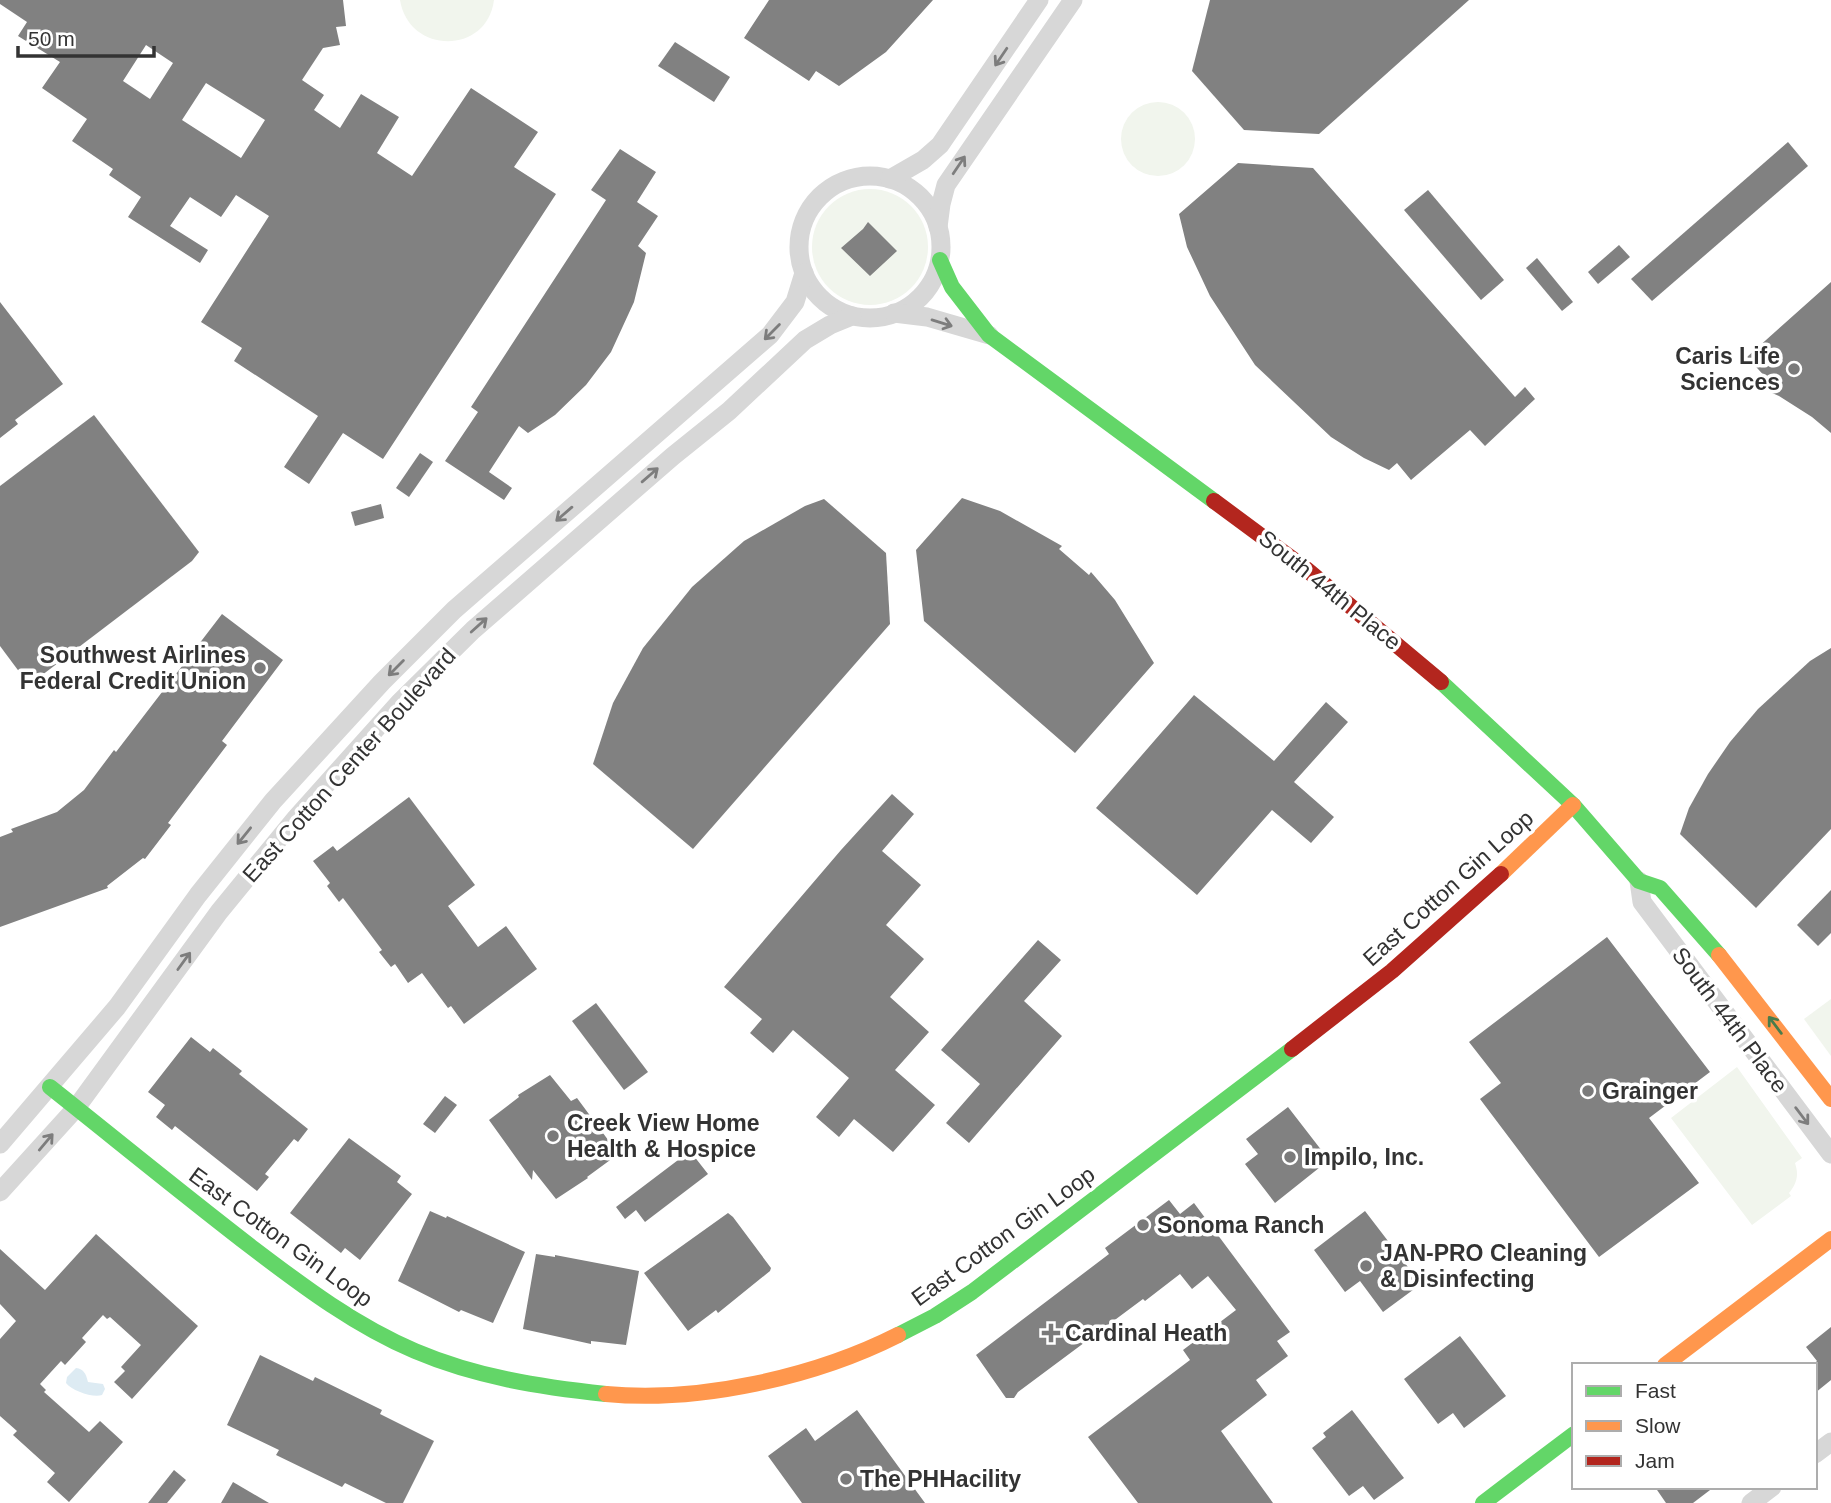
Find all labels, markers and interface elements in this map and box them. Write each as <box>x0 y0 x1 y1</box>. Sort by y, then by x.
scale bar <box>18 14 154 58</box>
text: 50 m <box>28 27 75 50</box>
one-way arrow <box>994 47 1008 66</box>
one-way arrow <box>952 156 967 175</box>
one-way arrow <box>931 317 953 330</box>
one-way arrow <box>764 323 781 340</box>
place label: Caris Life Sciences <box>1675 343 1780 395</box>
marker: Caris Life Sciences <box>1786 361 1802 377</box>
one-way arrow <box>641 467 659 483</box>
one-way arrow <box>556 506 574 522</box>
street label: South 44th Place <box>1254 525 1406 655</box>
one-way arrow <box>470 617 488 633</box>
place label: Southwest Airlines Federal Credit Union <box>20 642 246 694</box>
street label: East Cotton Center Boulevard <box>237 643 461 887</box>
one-way arrow <box>388 659 405 676</box>
marker: Southwest Airlines Federal Credit Union <box>252 660 268 676</box>
street label: East Cotton Gin Loop <box>1358 805 1538 971</box>
one-way arrow <box>236 827 252 845</box>
street label: South 44th Place <box>1667 942 1793 1098</box>
one-way arrow <box>176 952 191 971</box>
one-way arrow <box>1767 1016 1782 1035</box>
place label: Grainger <box>1602 1078 1698 1104</box>
marker: Grainger <box>1580 1083 1596 1099</box>
one-way arrow <box>1795 1106 1810 1125</box>
place label: Creek View Home Health & Hospice <box>567 1110 760 1162</box>
marker: Creek View Home Health & Hospice <box>545 1128 561 1144</box>
one-way arrow <box>38 1133 54 1151</box>
place label: Impilo, Inc. <box>1304 1144 1424 1170</box>
marker: Impilo, Inc. <box>1282 1149 1298 1165</box>
street label: East Cotton Gin Loop <box>906 1161 1100 1311</box>
street label: East Cotton Gin Loop <box>184 1162 378 1312</box>
place label: Sonoma Ranch <box>1157 1212 1324 1238</box>
marker: Sonoma Ranch <box>1135 1217 1151 1233</box>
place label: JAN-PRO Cleaning & Disinfecting <box>1380 1240 1587 1292</box>
marker: JAN-PRO Cleaning & Disinfecting <box>1358 1258 1374 1274</box>
place label: Cardinal Heath <box>1065 1320 1227 1346</box>
marker: Cardinal Heath <box>1043 1325 1059 1341</box>
legend <box>1572 1363 1817 1489</box>
text: Fast <box>1635 1379 1676 1402</box>
text: Slow <box>1635 1414 1681 1437</box>
text: Jam <box>1635 1449 1675 1472</box>
place label: The PHHacility <box>860 1466 1021 1492</box>
marker: The PHHacility <box>838 1471 854 1487</box>

